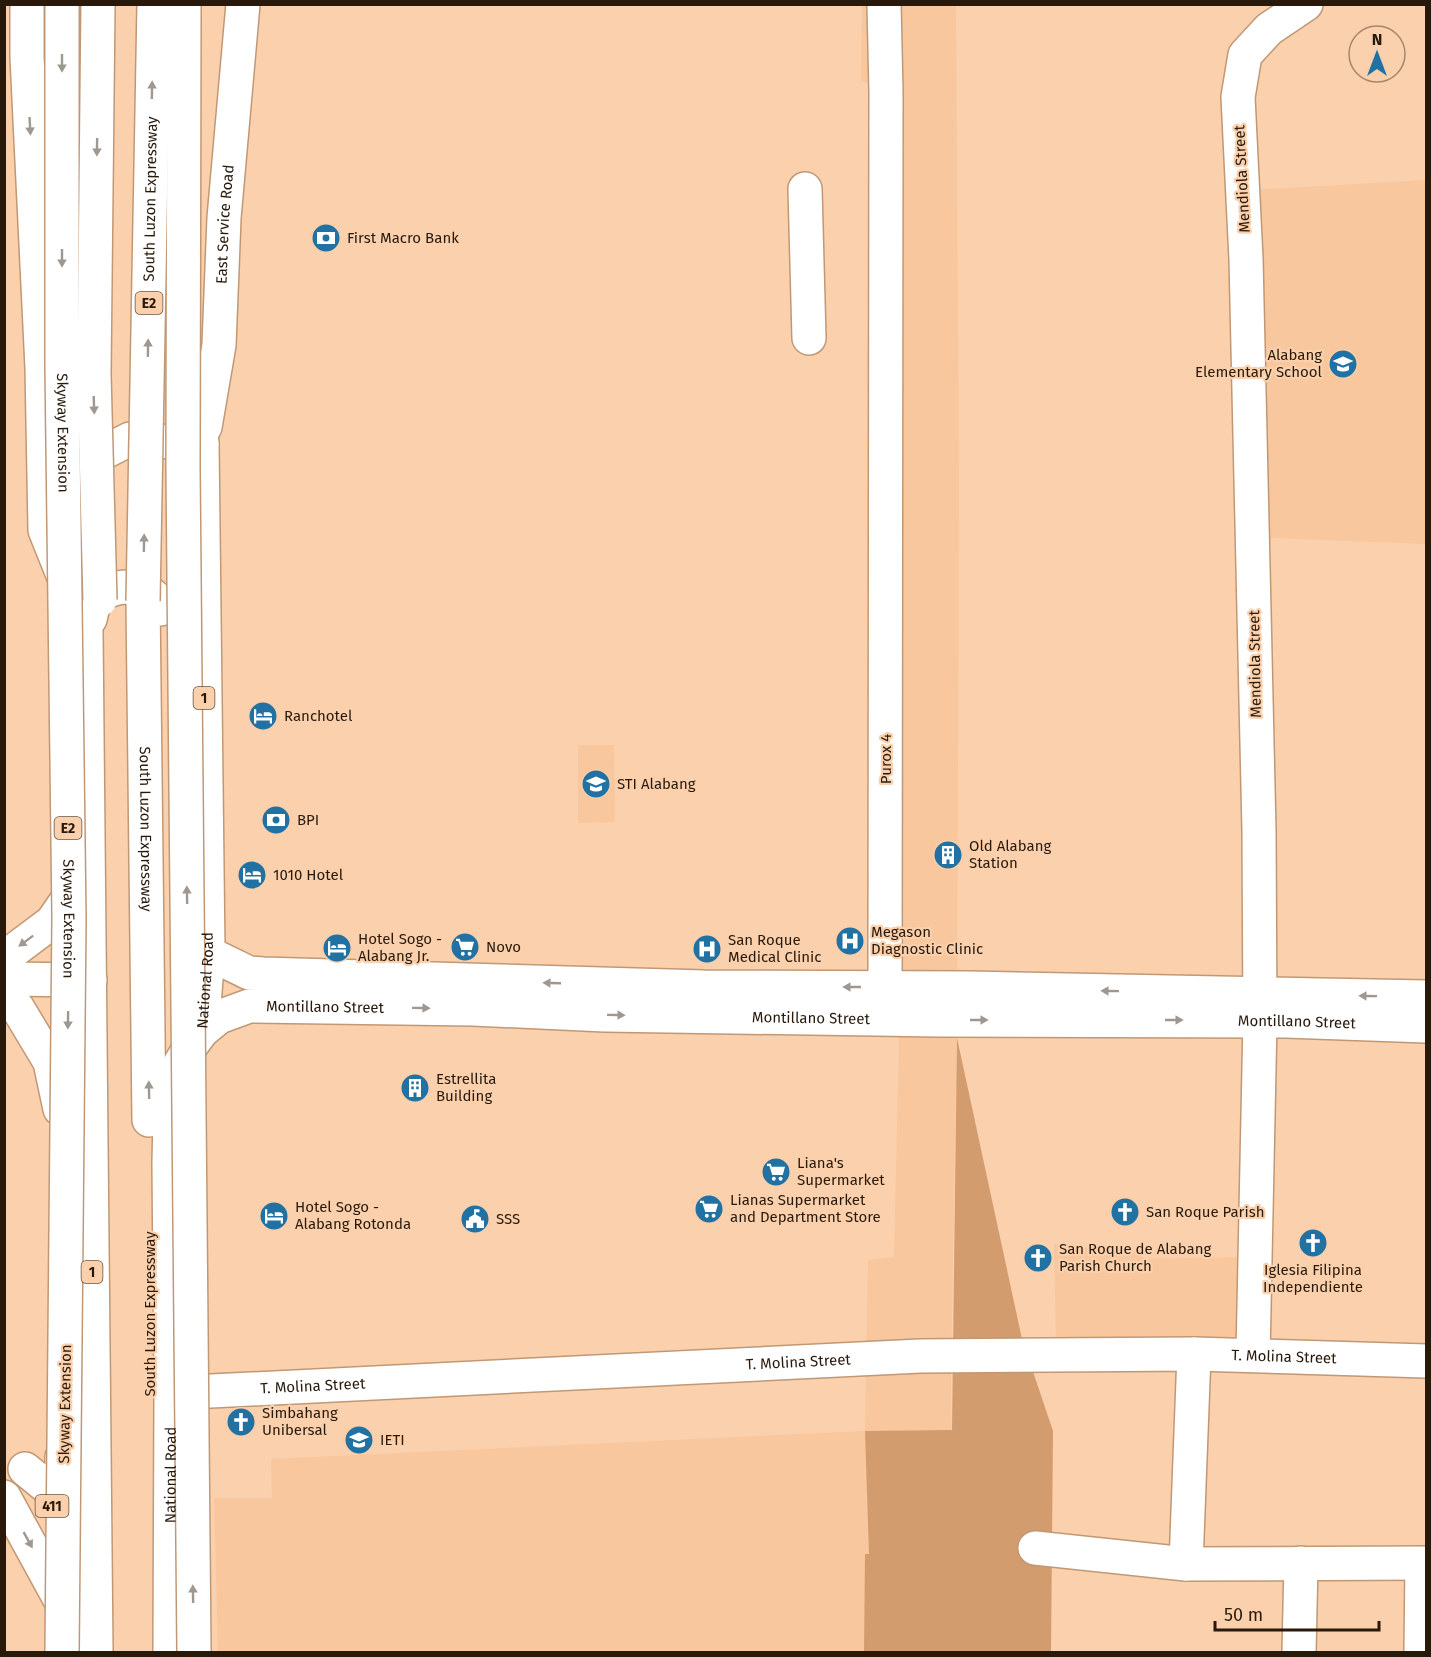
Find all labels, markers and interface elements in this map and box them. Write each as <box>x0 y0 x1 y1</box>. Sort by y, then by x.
north arrow <box>1347 24 1407 84</box>
text: N <box>1372 30 1382 49</box>
one-way arrow <box>57 54 67 73</box>
one-way arrow <box>147 80 157 99</box>
one-way arrow <box>26 116 35 135</box>
street label: South Luzon Expressway <box>140 116 161 282</box>
street label: Mendiola Street <box>1230 124 1254 233</box>
one-way arrow <box>92 137 101 156</box>
street label: East Service Road <box>212 164 238 284</box>
bank icon: First Macro Bank <box>310 222 342 254</box>
place label: First Macro Bank <box>347 229 459 247</box>
one-way arrow <box>57 249 67 268</box>
road number: E2 <box>136 292 162 314</box>
one-way arrow <box>143 338 153 357</box>
place label: Alabang Elementary School <box>1195 346 1323 381</box>
school or university icon: Alabang Elementary School <box>1327 348 1359 380</box>
street label: Skyway Extension <box>53 373 73 493</box>
one-way arrow <box>90 395 99 414</box>
one-way arrow <box>140 533 149 552</box>
street label: Mendiola Street <box>1245 609 1265 718</box>
road number: 1 <box>194 687 214 709</box>
hotel icon: Ranchotel <box>247 700 279 732</box>
place label: Ranchotel <box>284 707 353 725</box>
street label: Purox 4 <box>877 734 895 784</box>
street label: South Luzon Expressway <box>136 746 156 912</box>
school or university icon: STI Alabang <box>580 768 612 800</box>
place label: STI Alabang <box>617 775 696 793</box>
bank icon: BPI <box>260 804 292 836</box>
place label: BPI <box>297 811 319 829</box>
road number: E2 <box>54 817 82 839</box>
place label: Old Alabang Station <box>969 837 1051 872</box>
building icon: Old Alabang Station <box>932 839 964 871</box>
street label: Skyway Extension <box>59 859 78 979</box>
hotel icon: 1010 Hotel <box>236 859 268 891</box>
place label: 1010 Hotel <box>273 866 344 884</box>
one-way arrow <box>182 886 191 905</box>
place label: Megason Diagnostic Clinic <box>871 923 983 958</box>
hospital icon: Megason Diagnostic Clinic <box>834 925 866 957</box>
place label: Hotel Sogo - Alabang Jr. <box>358 930 442 965</box>
supermarket icon: Novo <box>449 931 481 963</box>
place label: San Roque Medical Clinic <box>728 931 822 966</box>
street label: National Road <box>193 932 217 1029</box>
hotel icon: Hotel Sogo - Alabang Jr. <box>321 932 353 964</box>
hospital icon: San Roque Medical Clinic <box>691 933 723 965</box>
one-way arrow <box>18 935 34 947</box>
place label: Novo <box>486 938 521 956</box>
one-way arrow <box>543 978 562 987</box>
one-way arrow <box>843 982 862 992</box>
one-way arrow <box>1101 986 1120 996</box>
one-way arrow <box>1359 991 1378 1001</box>
street label: Montillano Street <box>266 997 385 1017</box>
one-way arrow <box>412 1003 431 1013</box>
street label: Montillano Street <box>752 1008 871 1028</box>
one-way arrow <box>63 1010 73 1029</box>
one-way arrow <box>607 1010 626 1020</box>
street label: Montillano Street <box>1238 1012 1357 1033</box>
one-way arrow <box>970 1015 989 1025</box>
one-way arrow <box>1165 1015 1184 1025</box>
place label: Estrellita Building <box>436 1070 496 1105</box>
building icon: Estrellita Building <box>399 1072 431 1104</box>
one-way arrow <box>144 1081 154 1100</box>
place label: Liana's Supermarket <box>797 1154 885 1189</box>
supermarket icon: Liana's Supermarket <box>760 1156 792 1188</box>
place label: Lianas Supermarket and Department Store <box>730 1191 881 1226</box>
supermarket icon: Lianas Supermarket and Department Store <box>693 1193 725 1225</box>
church icon: San Roque Parish <box>1109 1196 1141 1228</box>
place label: Hotel Sogo - Alabang Rotonda <box>295 1198 411 1233</box>
hotel icon: Hotel Sogo - Alabang Rotonda <box>258 1200 290 1232</box>
public building icon: SSS <box>459 1203 491 1235</box>
place label: San Roque Parish <box>1146 1203 1264 1221</box>
place label: SSS <box>496 1210 520 1228</box>
church icon: Iglesia Filipina Independiente <box>1297 1227 1329 1259</box>
street label: South Luzon Expressway <box>141 1231 159 1397</box>
place label: San Roque de Alabang Parish Church <box>1059 1240 1211 1275</box>
church icon: San Roque de Alabang Parish Church <box>1022 1242 1054 1274</box>
road number: 1 <box>82 1261 103 1283</box>
place label: Iglesia Filipina Independiente <box>1263 1261 1363 1296</box>
street label: Skyway Extension <box>55 1344 75 1464</box>
street label: T. Molina Street <box>1231 1346 1337 1367</box>
street label: T. Molina Street <box>745 1350 852 1374</box>
street label: T. Molina Street <box>260 1374 366 1398</box>
place label: Simbahang Unibersal <box>262 1404 338 1439</box>
church icon: Simbahang Unibersal <box>225 1406 257 1438</box>
school or university icon: IETI <box>343 1424 375 1456</box>
street label: National Road <box>161 1427 180 1523</box>
place label: IETI <box>380 1431 405 1449</box>
road number: 411 <box>36 1495 68 1517</box>
one-way arrow <box>23 1531 33 1548</box>
one-way arrow <box>188 1585 198 1604</box>
scale bar <box>1215 1594 1378 1632</box>
text: 50 m <box>1224 1604 1263 1626</box>

